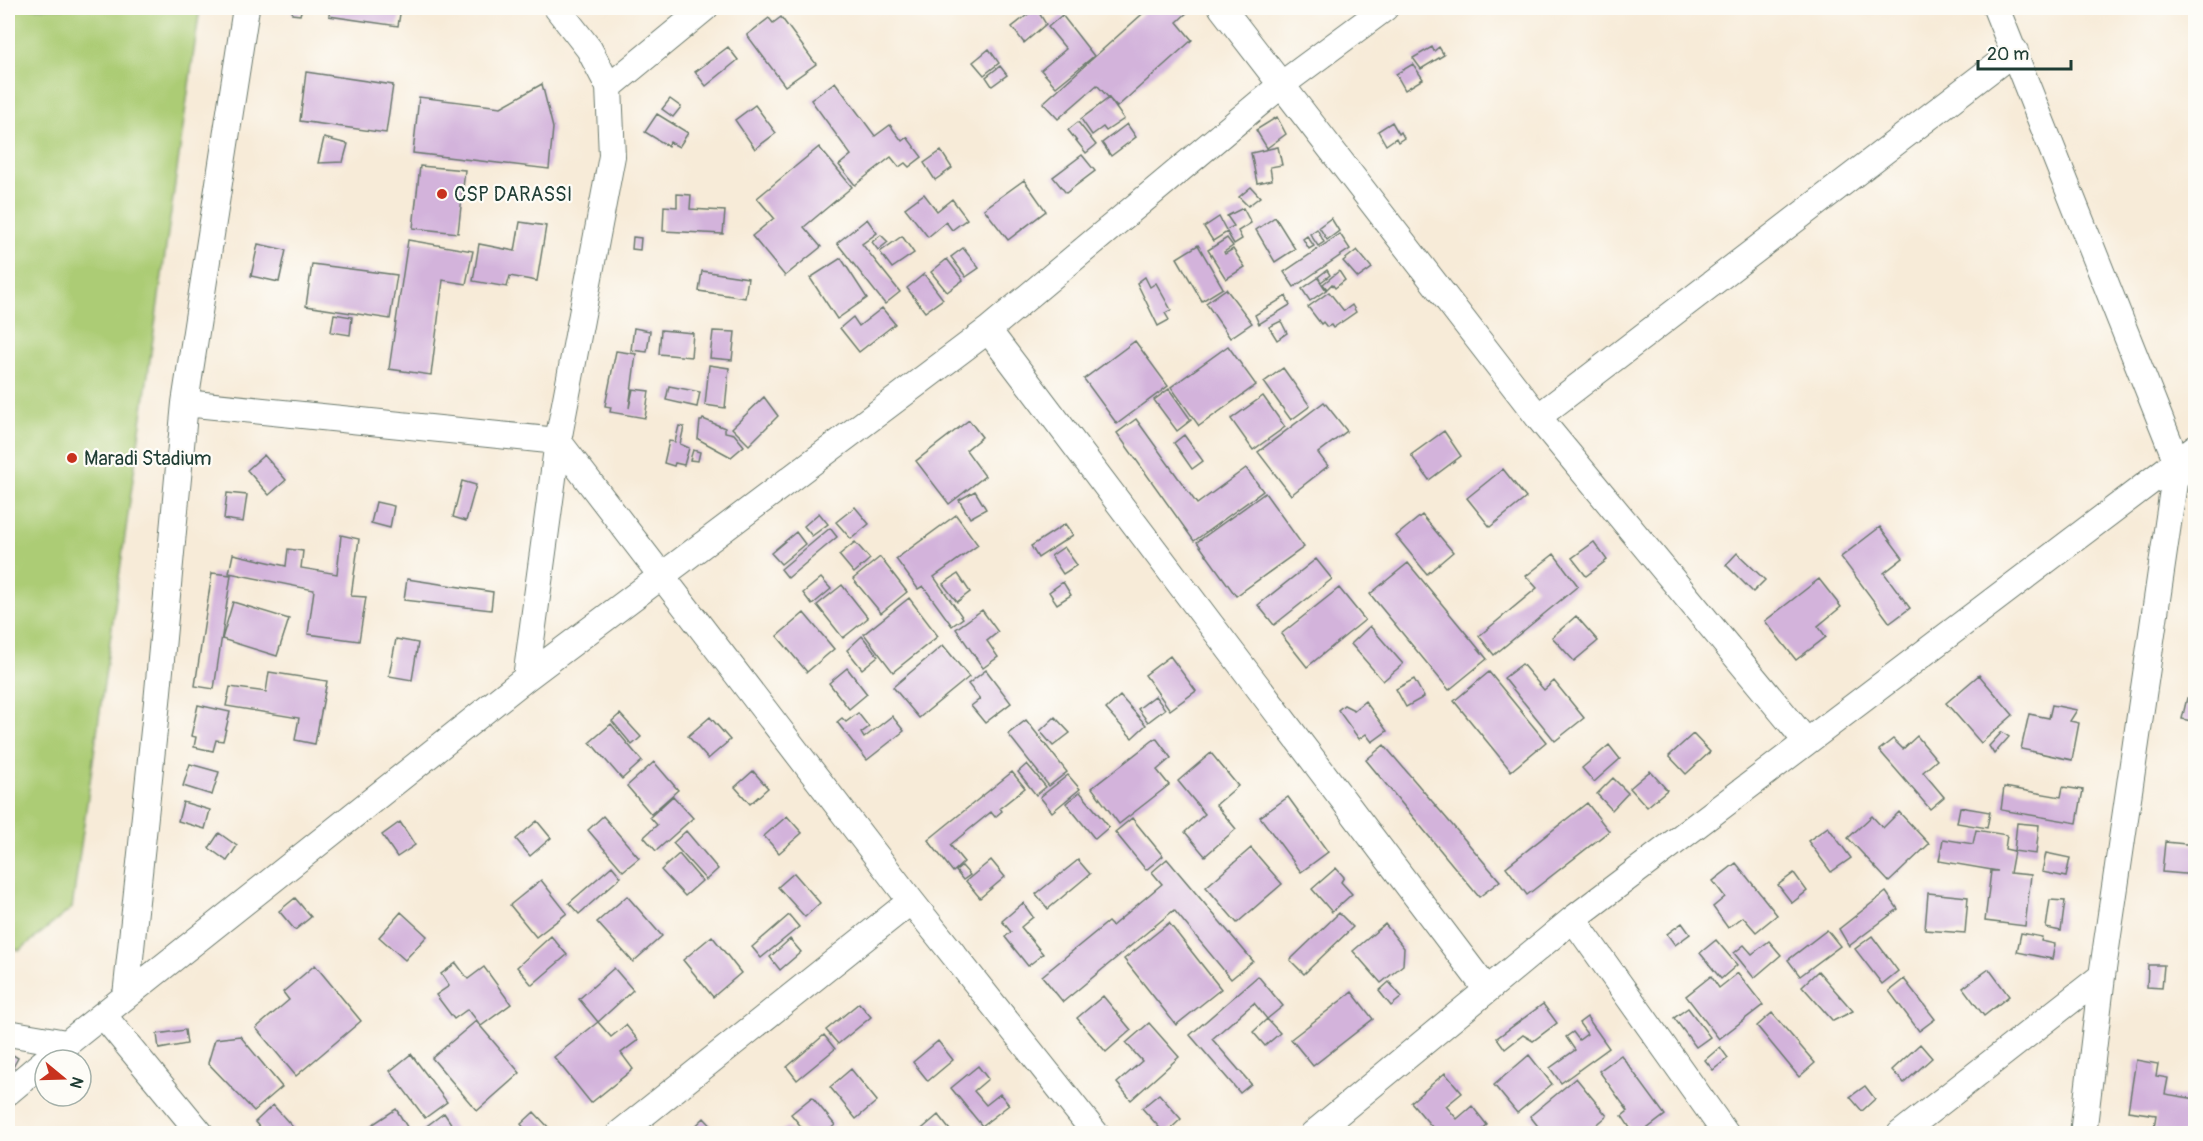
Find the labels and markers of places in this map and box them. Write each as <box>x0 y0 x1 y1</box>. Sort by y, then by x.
place label: CSP DARASSI <box>454 182 572 207</box>
marker: CSP DARASSI <box>435 187 449 201</box>
place label: Maradi Stadium <box>84 446 211 471</box>
marker: Maradi Stadium <box>65 451 79 465</box>

